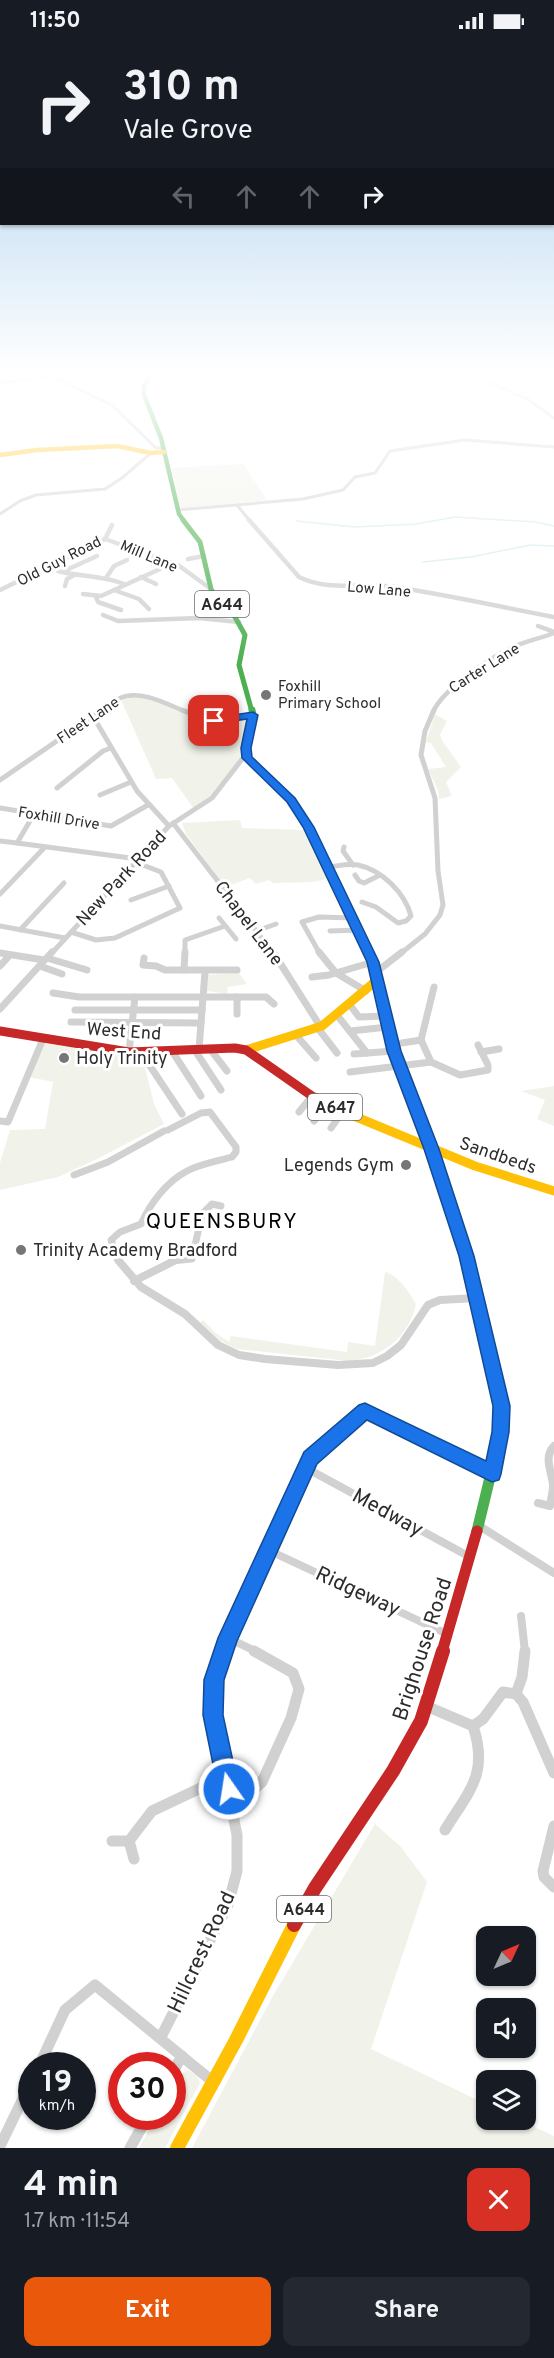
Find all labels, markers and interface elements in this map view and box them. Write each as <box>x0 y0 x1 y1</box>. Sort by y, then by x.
text: 11:50 <box>30 8 81 35</box>
text: 310 m <box>123 62 240 115</box>
icon: right <box>24 66 102 144</box>
text: Vale Grove <box>123 114 252 148</box>
icon: left <box>167 180 200 213</box>
icon: ahead <box>230 180 263 213</box>
icon: ahead <box>293 180 326 213</box>
icon: right <box>356 180 389 213</box>
street label: Old Guy Road <box>14 533 105 592</box>
street label: Mill Lane <box>117 537 180 578</box>
street label: Low Lane <box>346 578 412 603</box>
road number: A644 <box>195 591 249 617</box>
street label: Carter Lane <box>446 640 524 699</box>
place label: Foxhill Primary School <box>278 678 381 714</box>
marker: Foxhill Primary School <box>259 688 273 702</box>
street label: Fleet Lane <box>54 694 124 749</box>
pin <box>188 695 239 746</box>
icon: arrive <box>197 704 230 737</box>
street label: Foxhill Drive <box>17 804 101 835</box>
street label: New Park Road <box>72 826 172 932</box>
street label: Chapel Lane <box>208 877 287 971</box>
street label: West End <box>86 1018 162 1047</box>
place label: Holy Trinity <box>76 1048 168 1071</box>
marker: Holy Trinity <box>57 1051 71 1065</box>
road number: A647 <box>308 1094 362 1120</box>
street label: Sandbeds <box>456 1133 539 1180</box>
place label: Legends Gym <box>284 1155 394 1178</box>
marker: Legends Gym <box>399 1158 413 1172</box>
district label: QUEENSBURY <box>146 1209 298 1236</box>
place label: Trinity Academy Bradford <box>33 1240 238 1263</box>
marker: Trinity Academy Bradford <box>14 1243 28 1257</box>
street label: Medway <box>347 1483 428 1544</box>
street label: Ridgeway <box>311 1561 404 1624</box>
street label: Brighouse Road <box>388 1574 459 1725</box>
position arrow <box>197 1757 261 1821</box>
street label: Hillcrest Road <box>162 1887 242 2018</box>
road number: A644 <box>277 1896 331 1922</box>
north arrow <box>476 1926 536 1986</box>
map controls <box>476 1926 536 2130</box>
button: sound <box>476 1998 536 2058</box>
speed limit sign: 30 <box>108 2052 186 2130</box>
text: 19 <box>42 2065 72 2102</box>
button: layers <box>476 2070 536 2130</box>
text: km/h <box>39 2097 75 2116</box>
text: 4 min <box>24 2163 119 2209</box>
button: close <box>467 2168 530 2231</box>
text: 1.7 km · 11:54 <box>24 2209 130 2235</box>
button: Exit <box>24 2277 271 2346</box>
button: Share <box>283 2277 530 2346</box>

